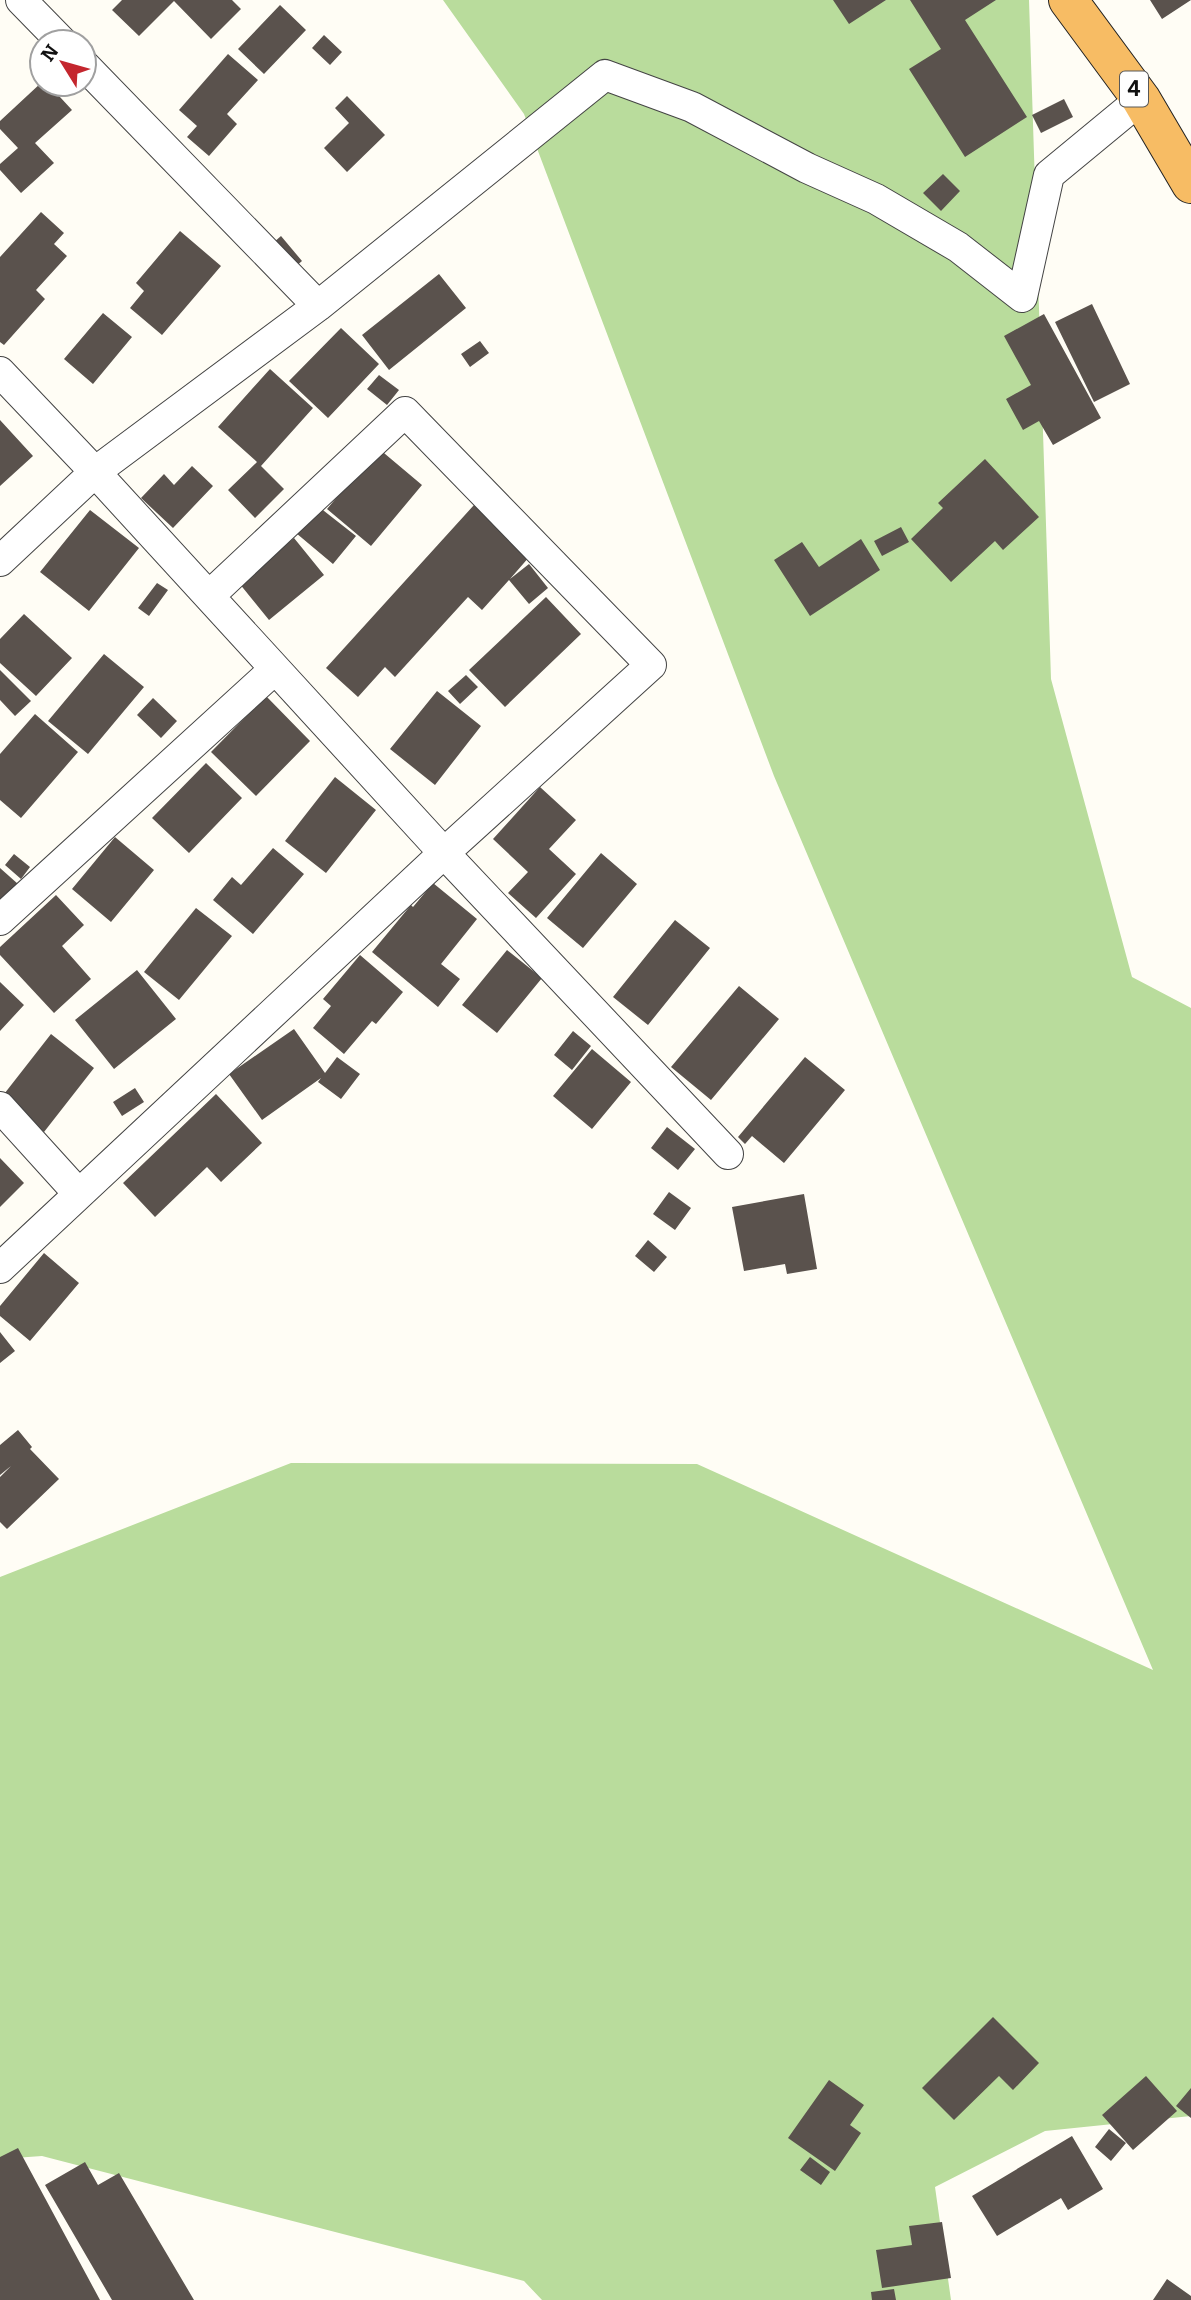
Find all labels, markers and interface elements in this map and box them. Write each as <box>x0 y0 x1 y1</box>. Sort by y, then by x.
north arrow <box>28 28 98 98</box>
text: N <box>36 40 64 66</box>
road number: 4 <box>1120 72 1148 106</box>

